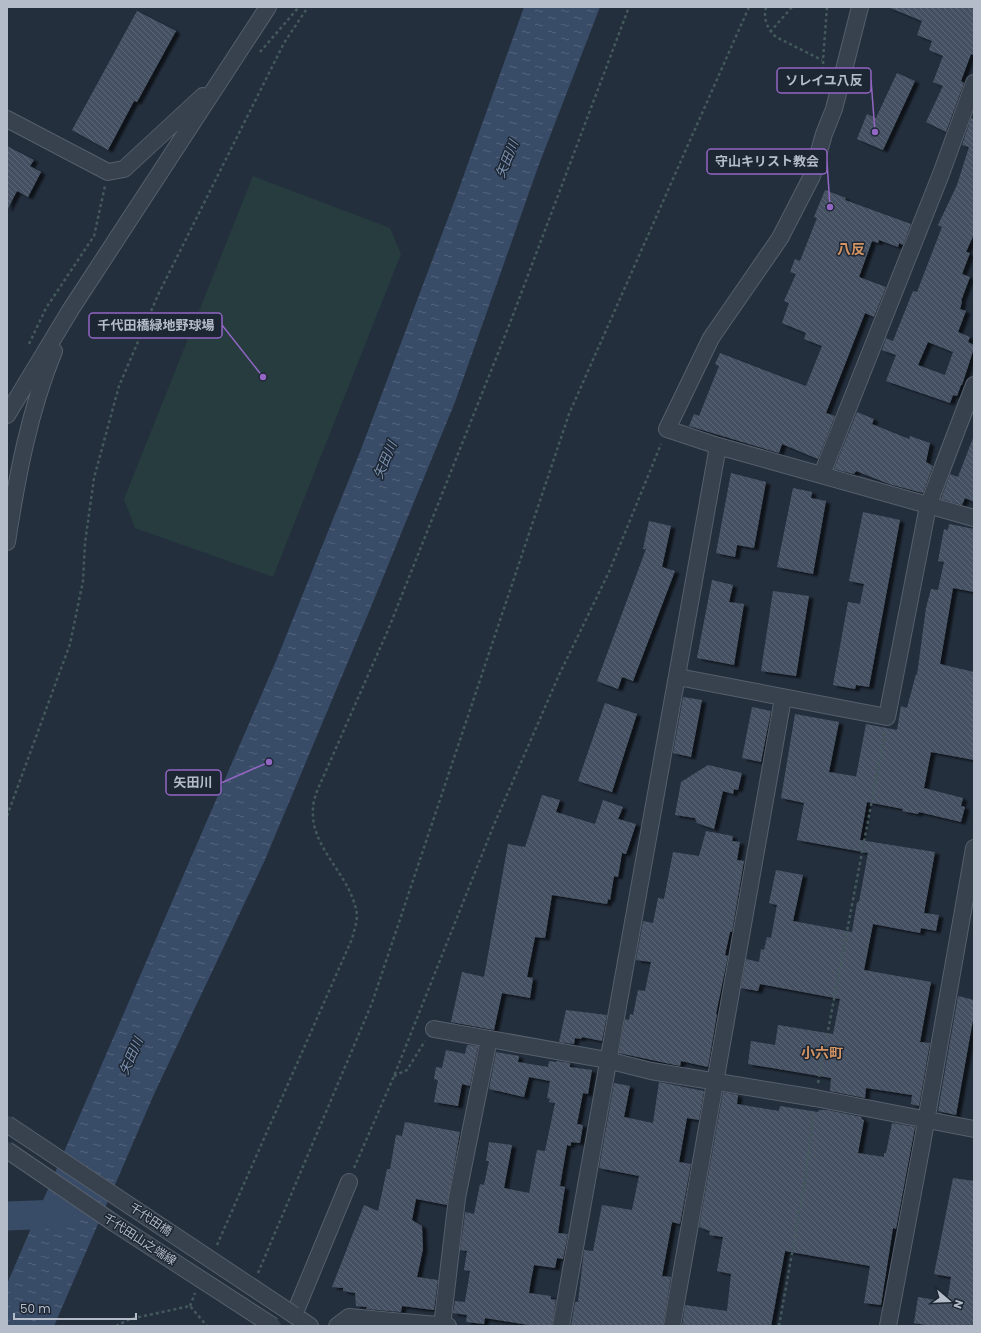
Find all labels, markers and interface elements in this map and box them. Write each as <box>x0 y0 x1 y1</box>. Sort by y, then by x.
callout: ソレイユ八反 <box>777 68 871 93</box>
text: ソレイユ八反 <box>785 71 863 90</box>
water label: 矢田川 <box>491 136 524 181</box>
callout: 守山キリスト教会 <box>707 149 827 174</box>
text: 守山キリスト教会 <box>715 152 819 171</box>
district label: 八反 <box>837 239 865 259</box>
callout: 千代田橋緑地野球場 <box>89 313 222 338</box>
text: 千代田橋緑地野球場 <box>97 316 215 335</box>
water label: 矢田川 <box>369 437 402 482</box>
callout: 矢田川 <box>166 770 221 795</box>
text: 矢田川 <box>173 773 213 792</box>
water label: 矢田川 <box>114 1033 148 1078</box>
district label: 小六町 <box>801 1043 843 1063</box>
street label: 千代田橋 <box>126 1199 176 1239</box>
street label: 千代田山之端線 <box>100 1209 180 1269</box>
north arrow <box>929 1281 969 1321</box>
scale bar <box>14 1295 136 1321</box>
text: N <box>950 1298 967 1311</box>
text: 50 m <box>20 1300 51 1317</box>

